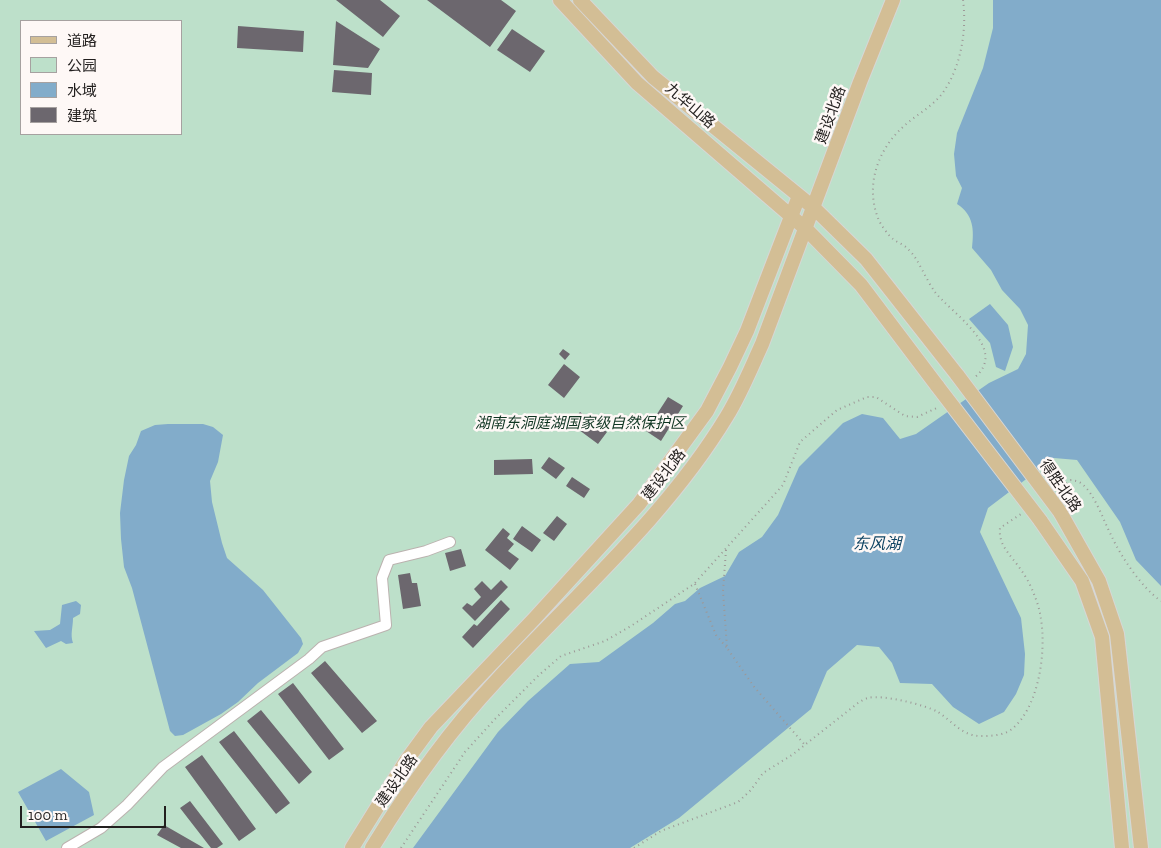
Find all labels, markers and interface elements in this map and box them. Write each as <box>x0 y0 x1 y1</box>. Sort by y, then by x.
legend <box>20 20 182 135</box>
text: 道路 <box>67 32 97 50</box>
text: 公园 <box>67 57 97 75</box>
street label: 九华山路 <box>661 80 719 132</box>
text: 水域 <box>67 82 97 100</box>
street label: 建设北路 <box>812 84 850 146</box>
text: 建筑 <box>67 107 97 125</box>
park label: 湖南东洞庭湖国家级自然保护区 <box>475 415 685 433</box>
street label: 建设北路 <box>638 446 690 504</box>
street label: 得胜北路 <box>1035 456 1085 516</box>
water label: 东风湖 <box>853 534 901 554</box>
street label: 建设北路 <box>372 751 422 811</box>
scale bar <box>22 796 169 828</box>
text: 100 m <box>28 806 67 824</box>

